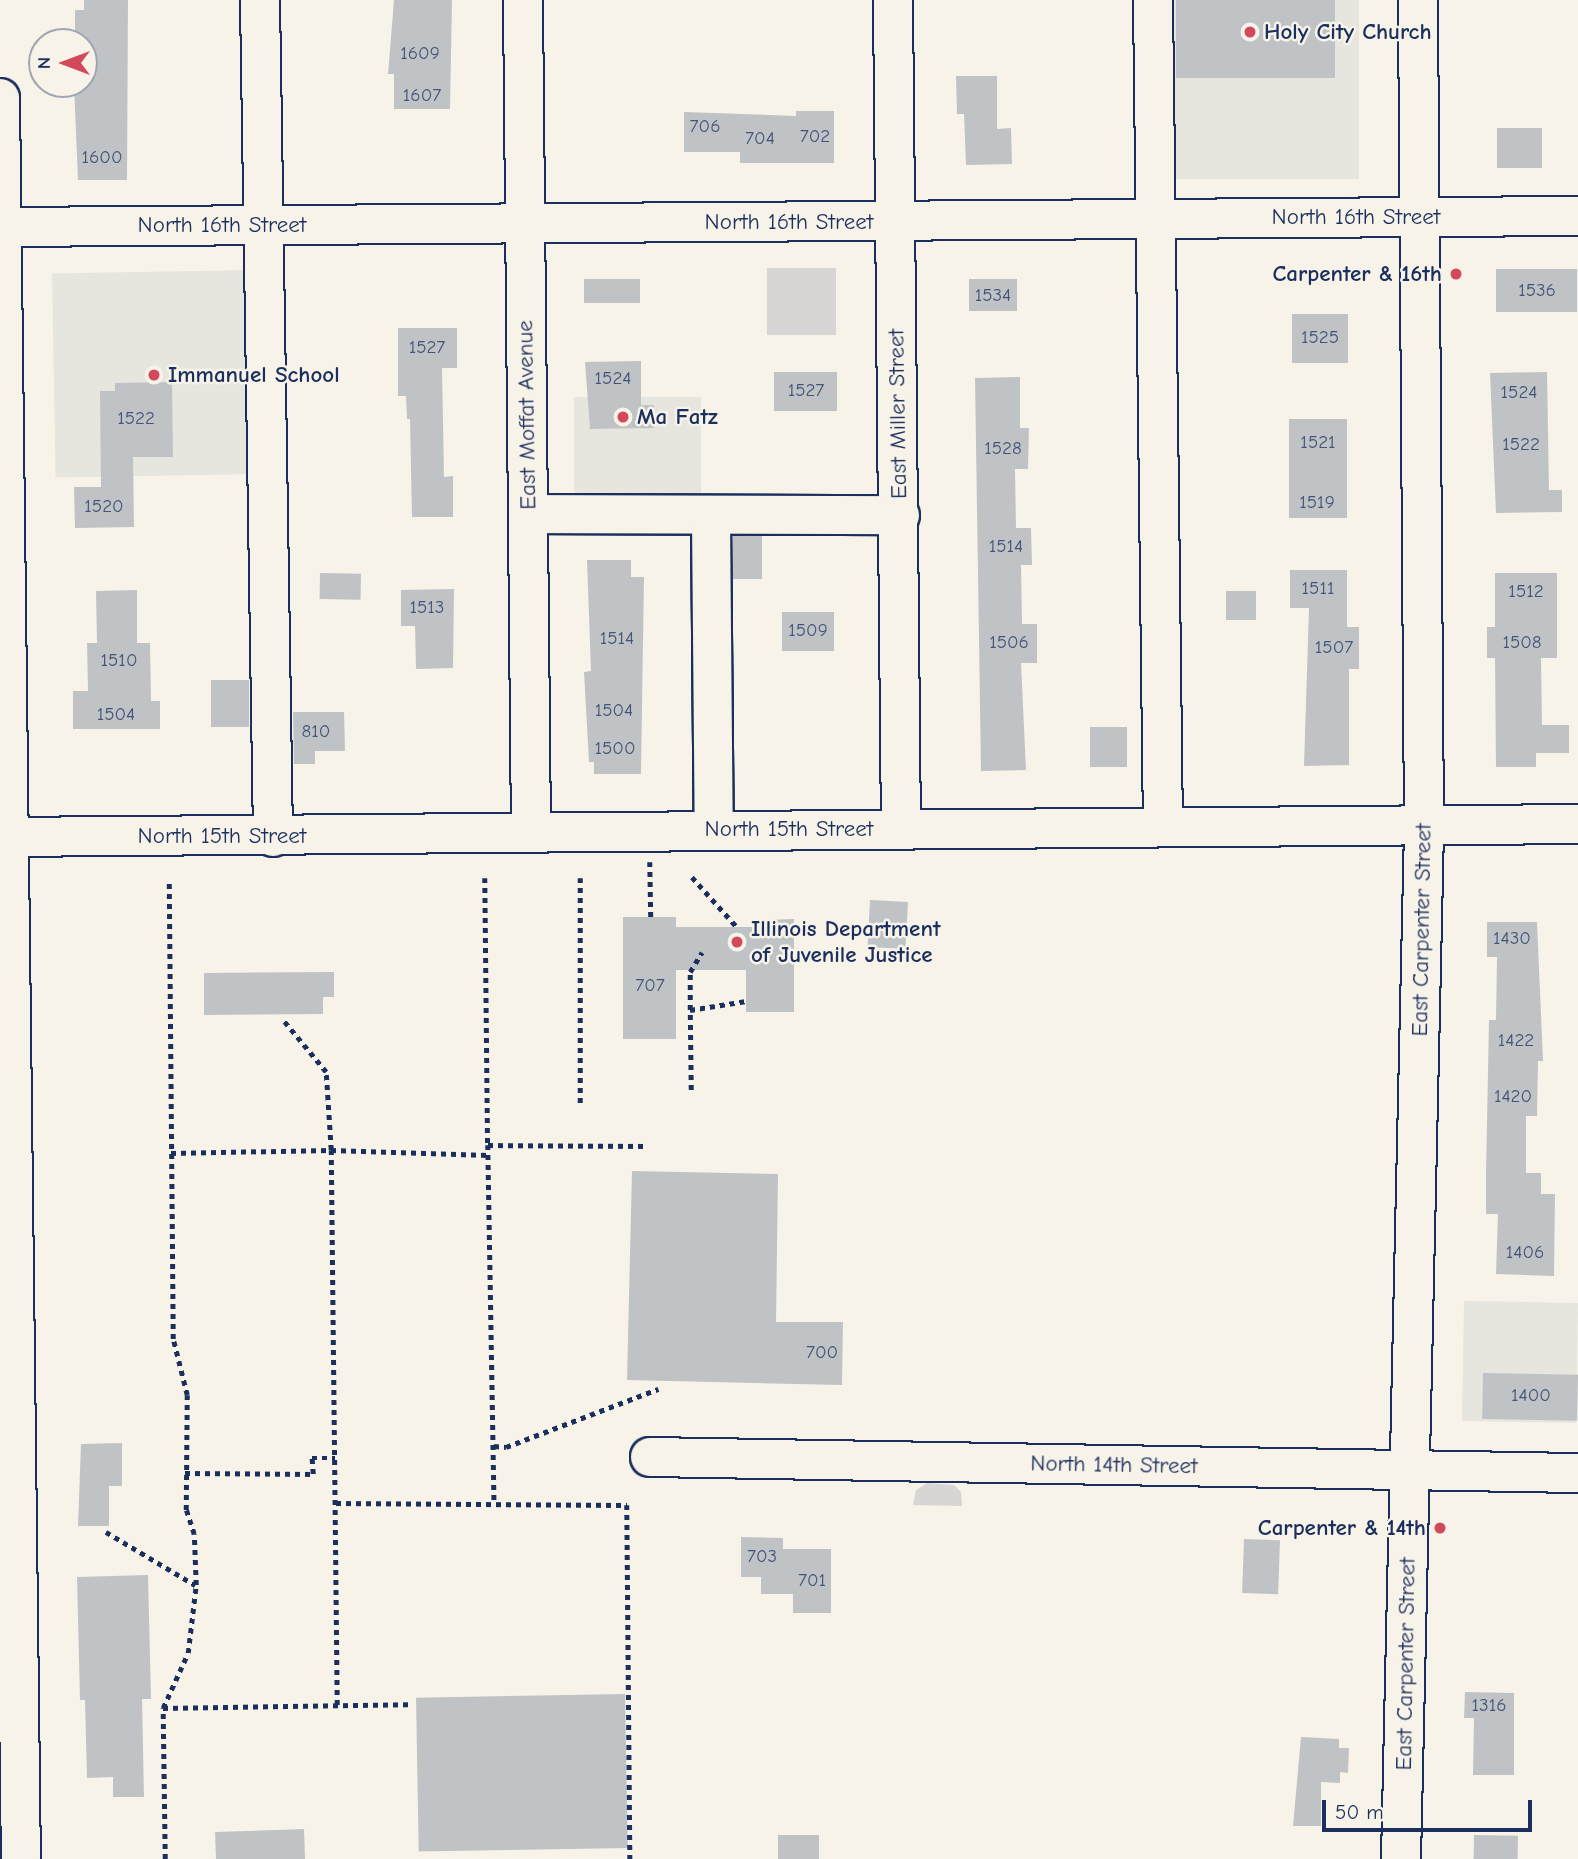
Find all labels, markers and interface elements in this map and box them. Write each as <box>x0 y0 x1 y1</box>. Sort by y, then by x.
place label: Holy City Church <box>1264 18 1432 46</box>
marker: Holy City Church <box>1242 24 1258 40</box>
north arrow <box>28 28 98 98</box>
house number: 1609 <box>400 43 440 65</box>
text: N <box>33 57 55 69</box>
house number: 1607 <box>403 85 441 107</box>
house number: 706 <box>690 116 720 138</box>
house number: 702 <box>800 126 830 148</box>
house number: 704 <box>745 128 775 150</box>
house number: 1600 <box>82 147 122 169</box>
street label: North 16th Street <box>1272 203 1440 231</box>
street label: North 16th Street <box>705 208 873 236</box>
street label: North 16th Street <box>138 211 306 239</box>
place label: Carpenter & 16th <box>1272 260 1442 288</box>
marker: Carpenter & 16th <box>1448 266 1464 282</box>
house number: 1536 <box>1518 280 1556 302</box>
house number: 1534 <box>975 285 1011 307</box>
street label: East Moffat Avenue <box>512 320 542 510</box>
house number: 1525 <box>1301 327 1339 349</box>
street label: East Miller Street <box>883 329 913 499</box>
house number: 1527 <box>409 337 445 359</box>
place label: Immanuel School <box>168 361 340 389</box>
marker: Immanuel School <box>146 367 162 383</box>
house number: 1524 <box>595 368 631 390</box>
house number: 1527 <box>788 380 824 402</box>
house number: 1524 <box>1501 382 1537 404</box>
place label: Ma Fatz <box>637 403 718 431</box>
house number: 1522 <box>117 408 155 430</box>
marker: Ma Fatz <box>615 409 631 425</box>
house number: 1521 <box>1300 432 1336 454</box>
house number: 1522 <box>1502 434 1540 456</box>
house number: 1528 <box>984 438 1022 460</box>
house number: 1519 <box>1299 492 1335 514</box>
house number: 1520 <box>84 496 124 518</box>
house number: 1514 <box>989 536 1023 558</box>
house number: 1511 <box>1302 578 1334 600</box>
house number: 1512 <box>1508 581 1544 603</box>
house number: 1513 <box>410 597 444 619</box>
house number: 1509 <box>788 620 828 642</box>
house number: 1514 <box>600 628 634 650</box>
house number: 1506 <box>989 632 1029 654</box>
house number: 1508 <box>1502 632 1542 654</box>
house number: 1507 <box>1315 637 1353 659</box>
house number: 1510 <box>101 650 137 672</box>
house number: 1504 <box>595 700 633 722</box>
house number: 1504 <box>97 704 135 726</box>
house number: 810 <box>302 721 330 743</box>
house number: 1500 <box>595 738 635 760</box>
street label: North 15th Street <box>705 815 873 843</box>
street label: North 15th Street <box>138 822 306 850</box>
street label: East Carpenter Street <box>1406 823 1438 1037</box>
place label: Illinois Department of Juvenile Justice <box>751 915 940 969</box>
house number: 1430 <box>1493 928 1531 950</box>
marker: Illinois Department of Juvenile Justice <box>729 934 745 950</box>
house number: 707 <box>635 975 665 997</box>
house number: 1422 <box>1498 1030 1534 1052</box>
house number: 1420 <box>1494 1086 1532 1108</box>
house number: 1406 <box>1506 1242 1544 1264</box>
house number: 700 <box>806 1342 838 1364</box>
house number: 1400 <box>1511 1385 1551 1407</box>
street label: North 14th Street <box>1030 1450 1198 1480</box>
place label: Carpenter & 14th <box>1258 1514 1426 1542</box>
marker: Carpenter & 14th <box>1432 1520 1448 1536</box>
house number: 703 <box>747 1546 777 1568</box>
street label: East Carpenter Street <box>1390 1557 1422 1771</box>
house number: 701 <box>798 1570 826 1592</box>
house number: 1316 <box>1472 1695 1506 1717</box>
scale bar <box>1326 1786 1536 1830</box>
text: 50 m <box>1335 1800 1384 1824</box>

